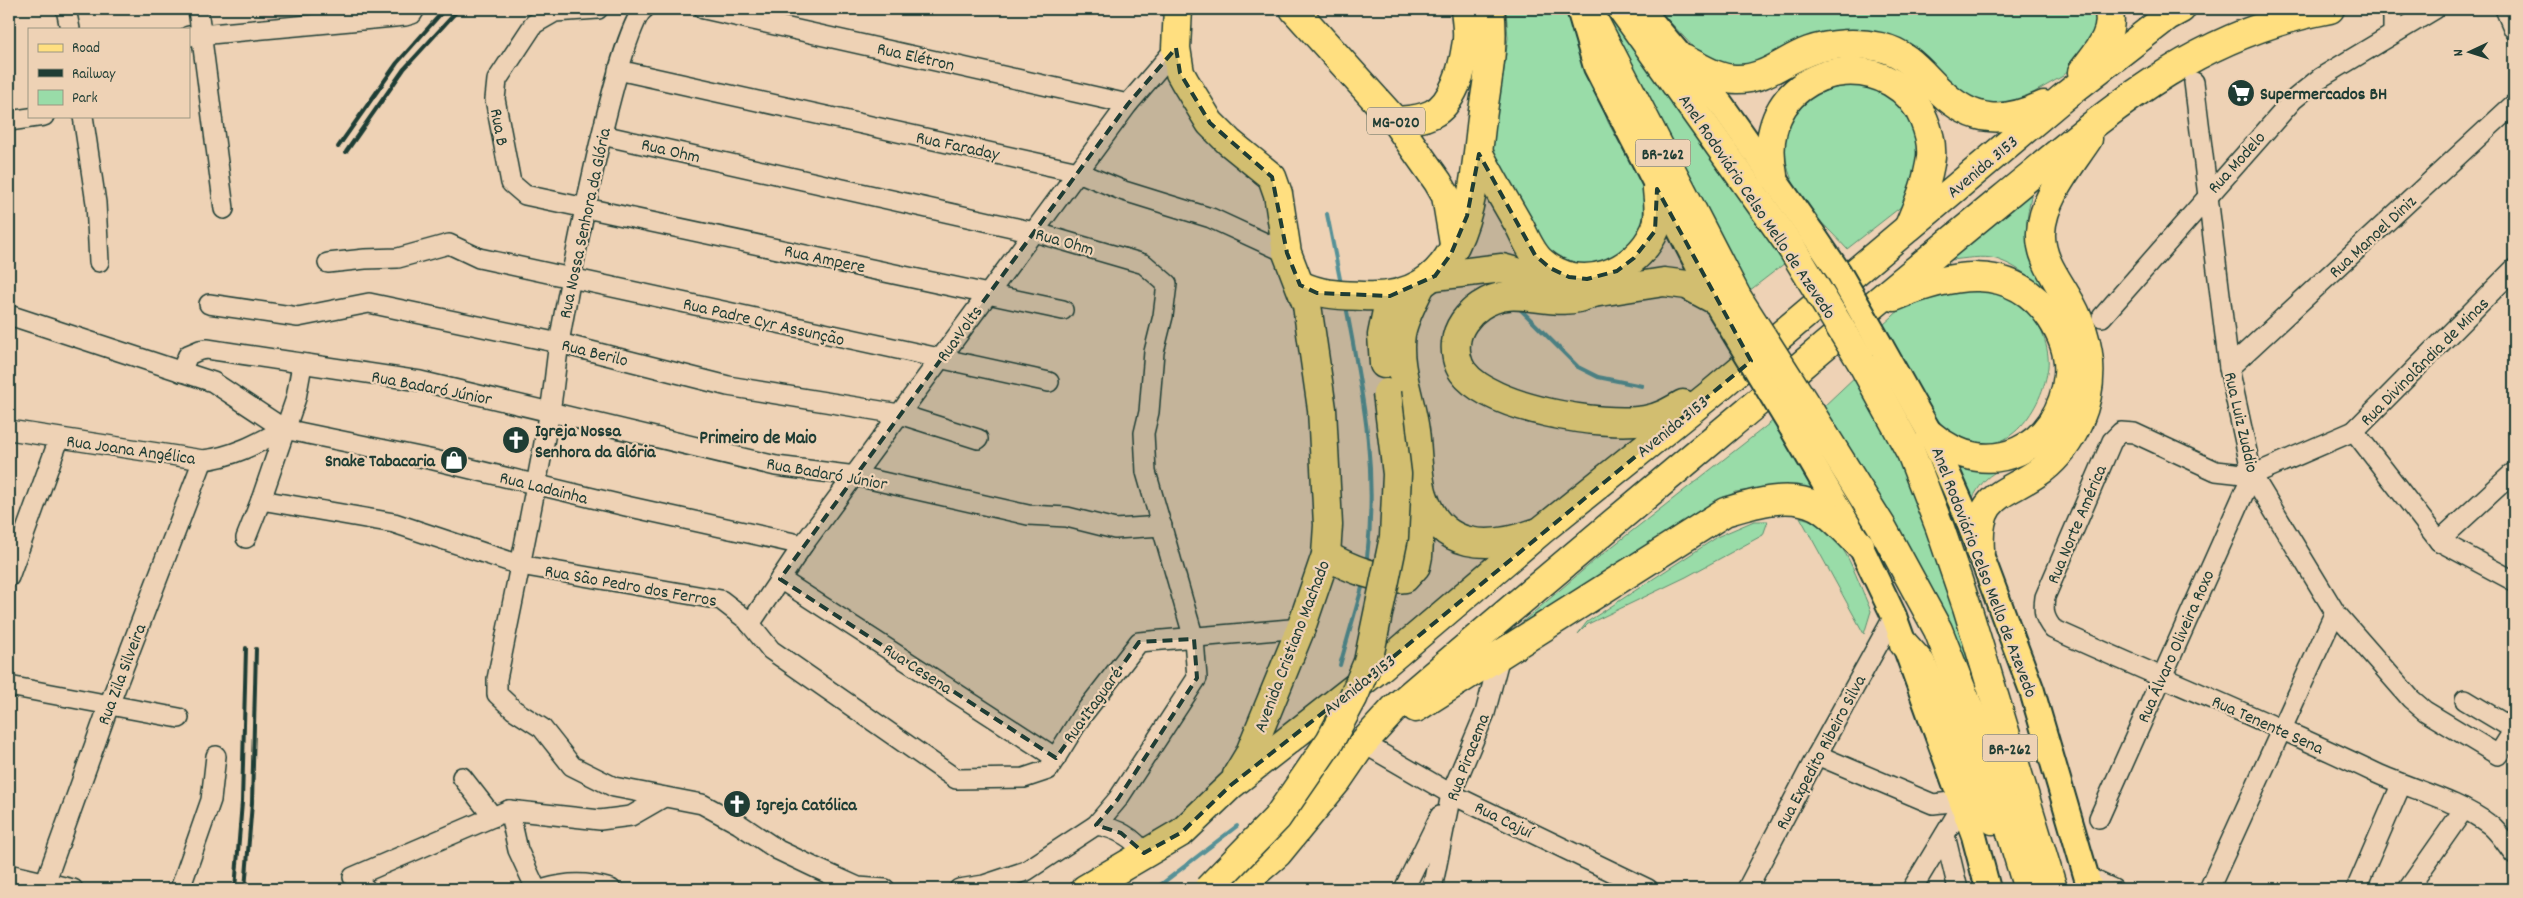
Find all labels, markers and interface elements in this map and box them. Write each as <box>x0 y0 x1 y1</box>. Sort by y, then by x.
legend <box>28 28 190 118</box>
north arrow <box>2446 28 2496 78</box>
street label: Rua Elétron <box>874 37 957 79</box>
text: Road <box>72 38 100 60</box>
text: N <box>2449 49 2469 57</box>
text: Railway <box>72 64 116 86</box>
supermarket icon: Supermercados BH <box>2226 78 2256 108</box>
place label: Supermercados BH <box>2260 83 2387 108</box>
text: Park <box>72 88 98 110</box>
street label: Anel Rodoviário Celso Mello de Azevedo <box>1671 90 1841 325</box>
street label: Rua B <box>482 107 513 148</box>
road number: MG-020 <box>1367 108 1425 134</box>
street label: Rua Nossa Senhora da Glória <box>554 125 619 321</box>
street label: Rua Faraday <box>913 126 1002 169</box>
street label: Rua Modelo <box>2203 127 2273 200</box>
street label: Avenida 3153 <box>1943 131 2025 205</box>
street label: Rua Ohm <box>638 134 702 171</box>
road number: BR-262 <box>1636 140 1690 167</box>
street label: Rua Manoel Diniz <box>2324 190 2423 285</box>
street label: Rua Ohm <box>1032 223 1097 264</box>
street label: Rua Ampere <box>782 240 867 281</box>
street label: Rua Padre Cyr Assunção <box>680 293 847 354</box>
street label: Rua Divinolândia de Minas <box>2356 293 2496 433</box>
street label: Rua Volts <box>932 301 990 368</box>
street label: Rua Berilo <box>558 334 630 375</box>
street label: Rua Badaró Júnior <box>369 366 494 413</box>
street label: Rua Luiz Zuddio <box>2216 370 2263 475</box>
street label: Avenida 3153 <box>1632 391 1715 465</box>
place label: Igreja Nossa Senhora da Glória <box>535 420 656 466</box>
church icon: Igreja Nossa Senhora da Glória <box>501 425 531 455</box>
district label: Primeiro de Maio <box>699 426 817 453</box>
street label: Rua Joana Angélica <box>65 430 197 473</box>
street label: Anel Rodoviário Celso Mello de Azevedo <box>1923 444 2042 702</box>
shop icon: Snake Tabacaria <box>439 445 469 475</box>
place label: Snake Tabacaria <box>325 450 436 475</box>
street label: Rua Badaró Júnior <box>764 453 889 498</box>
street label: Rua Norte América <box>2042 461 2115 588</box>
street label: Rua Ladainha <box>497 466 591 513</box>
street label: Avenida Cristiano Machado <box>1249 557 1338 737</box>
street label: Rua São Pedro dos Ferros <box>542 560 719 615</box>
street label: Rua Álvaro Oliveira Roxo <box>2132 567 2222 727</box>
street label: Rua Zila Silveira <box>93 620 154 729</box>
street label: Rua Cesena <box>877 638 957 702</box>
street label: Avenida 3153 <box>1319 650 1402 722</box>
street label: Rua Itaguaré <box>1058 663 1130 750</box>
street label: Rua Expedito Ribeiro Silva <box>1771 671 1874 835</box>
street label: Rua Tenente Sena <box>2207 690 2327 762</box>
street label: Rua Piracema <box>1441 710 1498 805</box>
road number: BR-262 <box>1982 734 2038 761</box>
church icon: Igreja Católica <box>722 789 752 819</box>
place label: Igreja Católica <box>756 794 857 819</box>
street label: Rua Cajuí <box>1469 796 1538 847</box>

